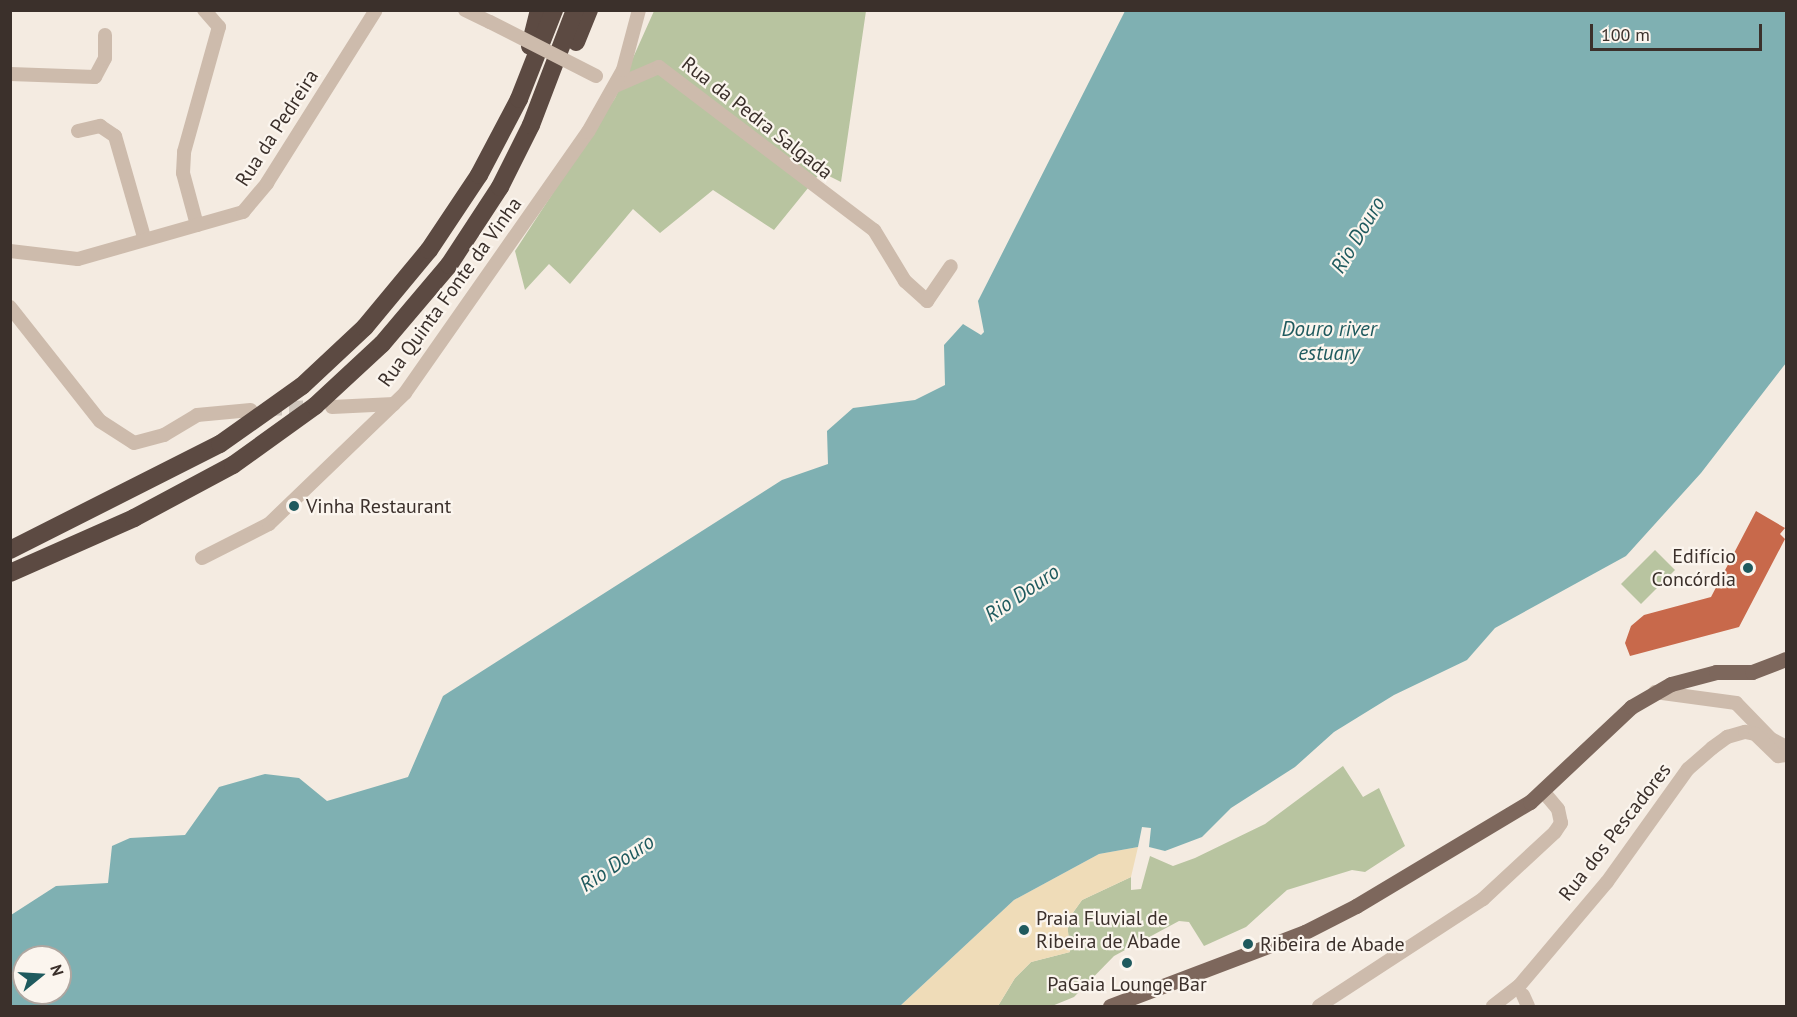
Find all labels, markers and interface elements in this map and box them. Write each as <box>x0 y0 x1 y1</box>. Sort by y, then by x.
scale bar <box>1593 12 1766 50</box>
text: 100 m <box>1601 23 1650 46</box>
street label: Rua da Pedra Salgada <box>677 52 837 184</box>
street label: Rua da Pedreira <box>230 65 324 191</box>
street label: Rua Quinta Fonte da Vinha <box>373 192 527 392</box>
water label: Rio Douro <box>1325 192 1391 278</box>
water label: Douro river estuary <box>1281 316 1377 366</box>
place label: Vinha Restaurant <box>306 494 451 518</box>
marker: Vinha Restaurant <box>287 499 301 513</box>
place label: Edifício Concórdia <box>1652 544 1736 591</box>
water label: Rio Douro <box>980 559 1064 627</box>
marker: Edifício Concórdia <box>1741 561 1755 575</box>
street label: Rua dos Pescadores <box>1554 758 1676 906</box>
water label: Rio Douro <box>575 829 659 897</box>
place label: Praia Fluvial de Ribeira de Abade <box>1036 906 1181 953</box>
marker: Praia Fluvial de Ribeira de Abade <box>1017 923 1031 937</box>
place label: Ribeira de Abade <box>1260 932 1405 956</box>
marker: Ribeira de Abade <box>1241 937 1255 951</box>
north arrow <box>12 945 72 1005</box>
marker: PaGaia Lounge Bar <box>1120 956 1134 970</box>
text: N <box>46 962 68 978</box>
place label: PaGaia Lounge Bar <box>1047 972 1207 996</box>

